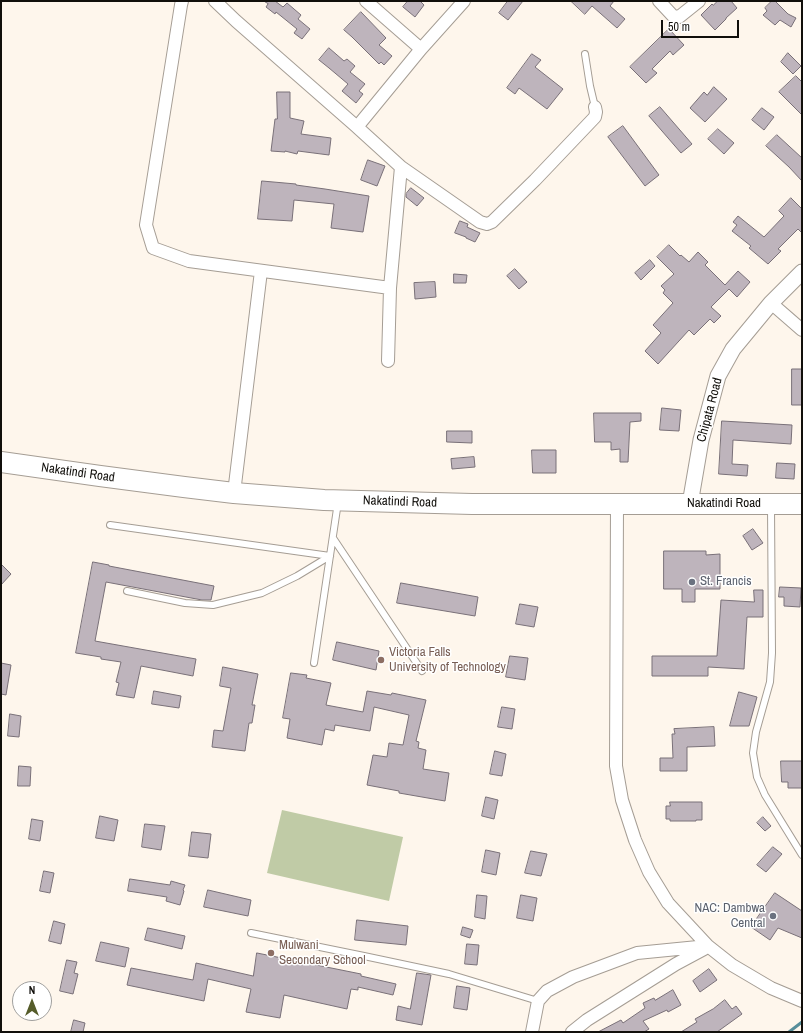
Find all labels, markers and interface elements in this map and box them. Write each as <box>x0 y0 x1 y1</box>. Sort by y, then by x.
scale bar <box>663 12 741 38</box>
text: 50 m <box>668 19 690 35</box>
street label: Chipata Road <box>694 376 726 444</box>
street label: Nakatindi Road <box>40 460 116 486</box>
street label: Nakatindi Road <box>363 493 437 511</box>
street label: Nakatindi Road <box>687 496 761 512</box>
place label: St. Francis <box>700 574 752 590</box>
marker: St. Francis <box>687 577 697 587</box>
place label: Victoria Falls University of Technology <box>389 645 506 676</box>
marker: Victoria Falls University of Technology <box>376 655 386 665</box>
place label: NAC: Dambwa Central <box>695 901 765 932</box>
marker: NAC: Dambwa Central <box>768 911 778 921</box>
place label: Mulwani Secondary School <box>279 938 366 969</box>
marker: Mulwani Secondary School <box>266 948 276 958</box>
north arrow <box>12 981 52 1021</box>
text: N <box>29 983 35 997</box>

